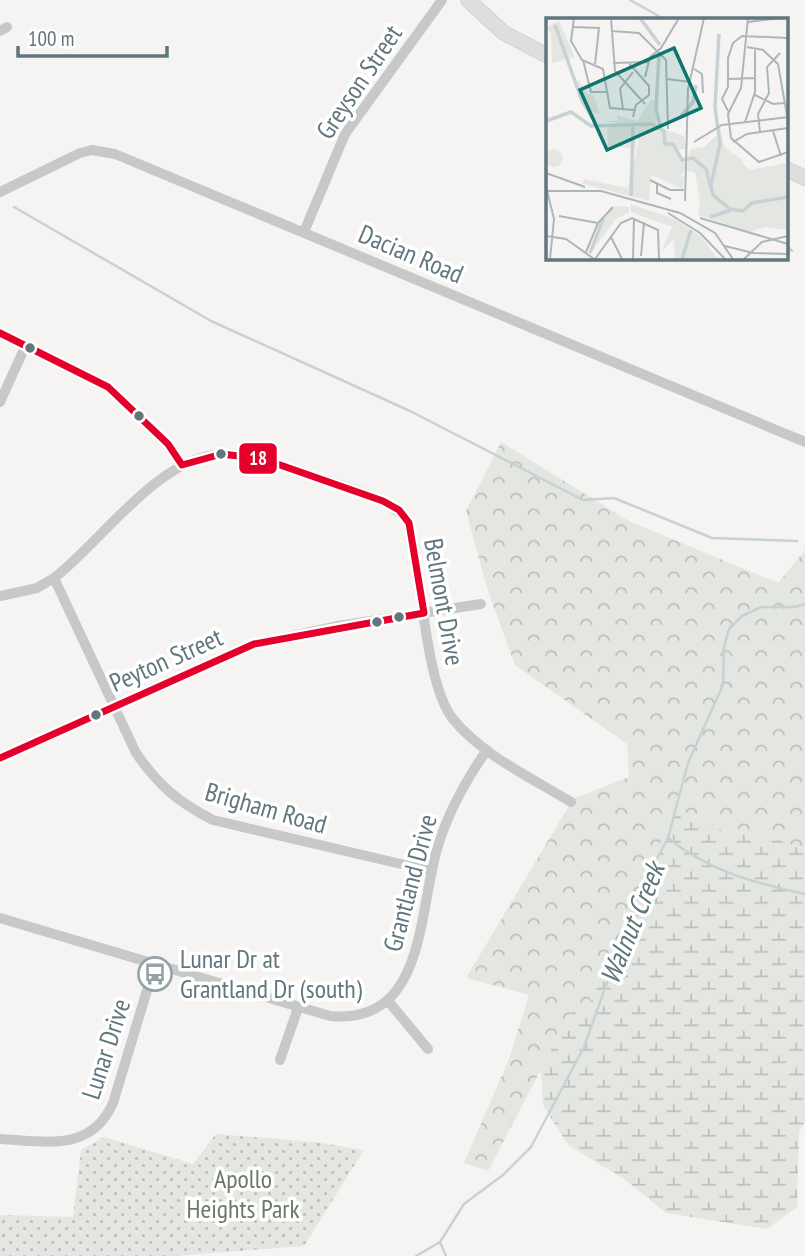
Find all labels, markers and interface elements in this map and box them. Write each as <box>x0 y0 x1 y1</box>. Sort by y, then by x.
scale bar <box>18 14 166 58</box>
street label: Greyson Street <box>308 18 409 145</box>
inset map <box>546 18 788 259</box>
text: 100 m <box>28 25 74 52</box>
street label: Dacian Road <box>354 217 469 290</box>
unlabelled marker <box>23 341 37 355</box>
unlabelled marker <box>132 409 146 423</box>
line badge: 18 <box>238 442 278 475</box>
text: 18 <box>249 446 267 470</box>
unlabelled marker <box>214 447 228 461</box>
street label: Belmont Drive <box>417 536 472 668</box>
unlabelled marker <box>392 610 406 624</box>
unlabelled marker <box>370 615 384 629</box>
street label: Peyton Street <box>104 620 227 699</box>
unlabelled marker <box>89 708 103 722</box>
street label: Brigham Road <box>202 774 331 841</box>
street label: Grantland Drive <box>375 811 444 955</box>
water label: Walnut Creek <box>590 854 674 989</box>
place label: Lunar Dr at Grantland Dr (south) <box>180 942 362 1005</box>
bus stop icon: Lunar Dr at Grantland Dr (south) <box>136 955 174 993</box>
street label: Lunar Drive <box>74 995 137 1103</box>
park label: Apollo Heights Park <box>186 1162 300 1225</box>

